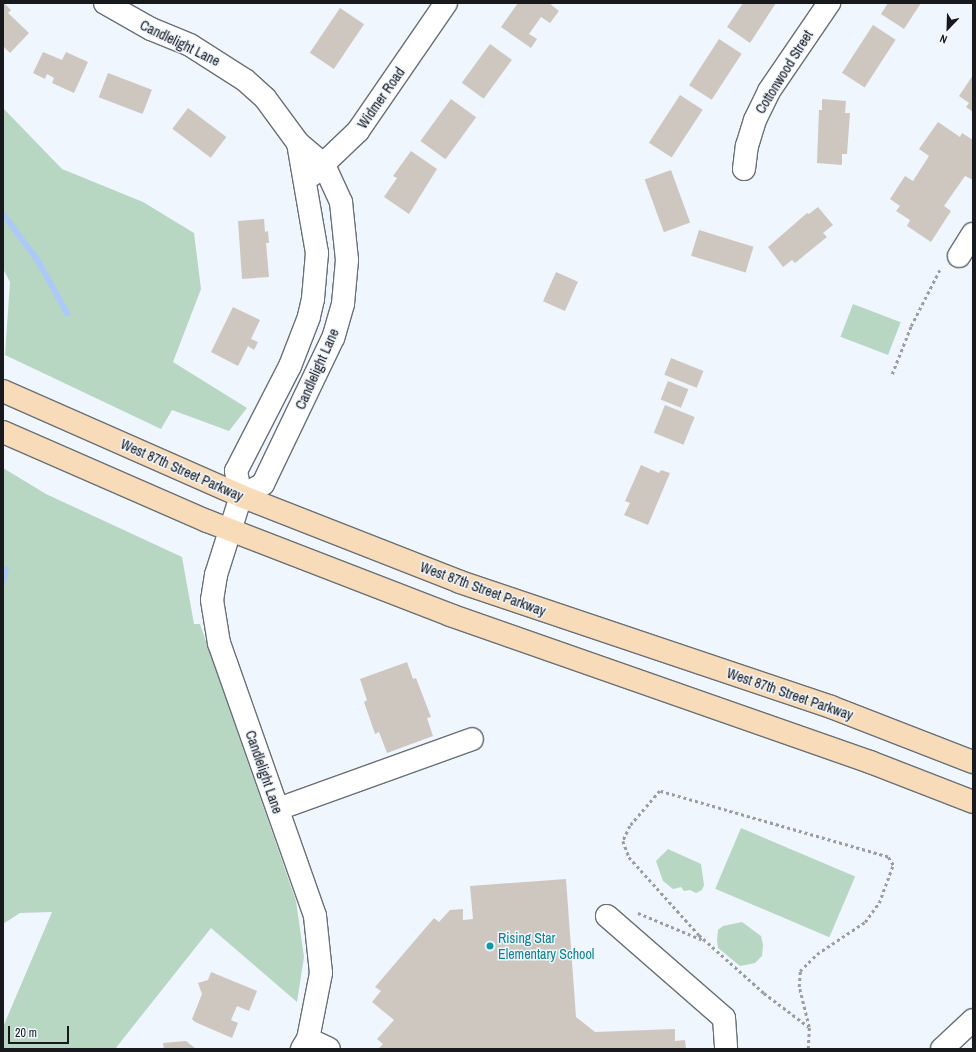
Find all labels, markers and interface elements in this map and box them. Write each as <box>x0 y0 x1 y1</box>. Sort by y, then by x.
north arrow <box>928 8 968 48</box>
street label: Candlelight Lane <box>137 16 223 70</box>
street label: Cottonwood Street <box>752 27 816 117</box>
text: N <box>938 31 949 47</box>
street label: Widmer Road <box>354 64 408 132</box>
street label: Candlelight Lane <box>292 326 342 412</box>
street label: West 87th Street Parkway <box>118 435 246 505</box>
street label: West 87th Street Parkway <box>418 558 548 620</box>
street label: West 87th Street Parkway <box>725 664 855 724</box>
street label: Candlelight Lane <box>242 728 286 816</box>
place label: Rising Star Elementary School <box>498 930 594 962</box>
marker: Rising Star Elementary School <box>485 941 495 951</box>
scale bar <box>10 1018 71 1044</box>
text: 20 m <box>15 1025 37 1041</box>

